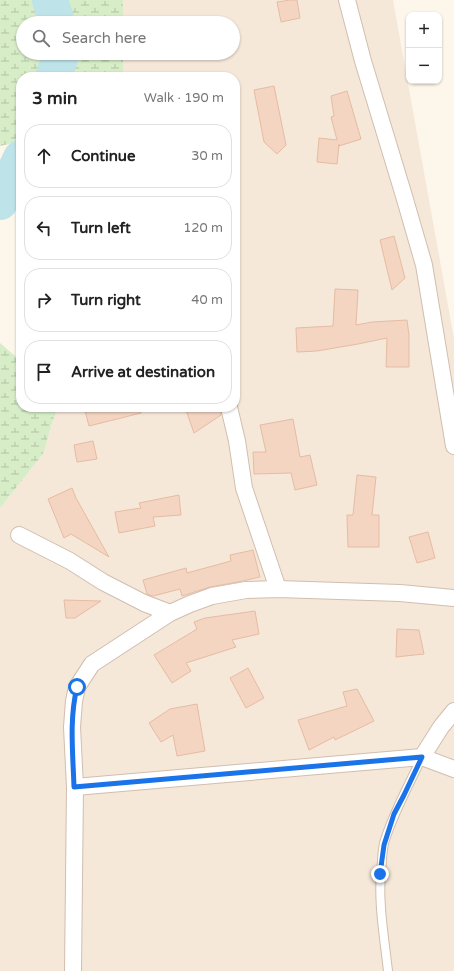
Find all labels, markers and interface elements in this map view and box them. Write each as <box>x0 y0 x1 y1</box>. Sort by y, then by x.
map controls <box>406 12 442 84</box>
button: + <box>406 12 442 48</box>
search box <box>16 16 240 60</box>
icon: search <box>30 27 52 49</box>
text: Search here <box>62 29 146 47</box>
button: − <box>406 48 442 84</box>
text: 3 min <box>32 88 77 109</box>
text: Walk · 190 m <box>144 90 224 106</box>
icon: ahead <box>33 145 55 167</box>
text: Continue <box>71 147 135 165</box>
text: 30 m <box>191 148 223 164</box>
icon: left <box>33 217 55 239</box>
text: Turn left <box>71 219 131 237</box>
text: 120 m <box>183 220 223 236</box>
icon: right <box>33 289 55 311</box>
text: Turn right <box>71 291 141 309</box>
text: 40 m <box>191 292 223 308</box>
icon: arrive <box>33 361 55 383</box>
text: Arrive at destination <box>71 363 215 381</box>
route start <box>68 678 86 696</box>
route end <box>371 865 389 883</box>

